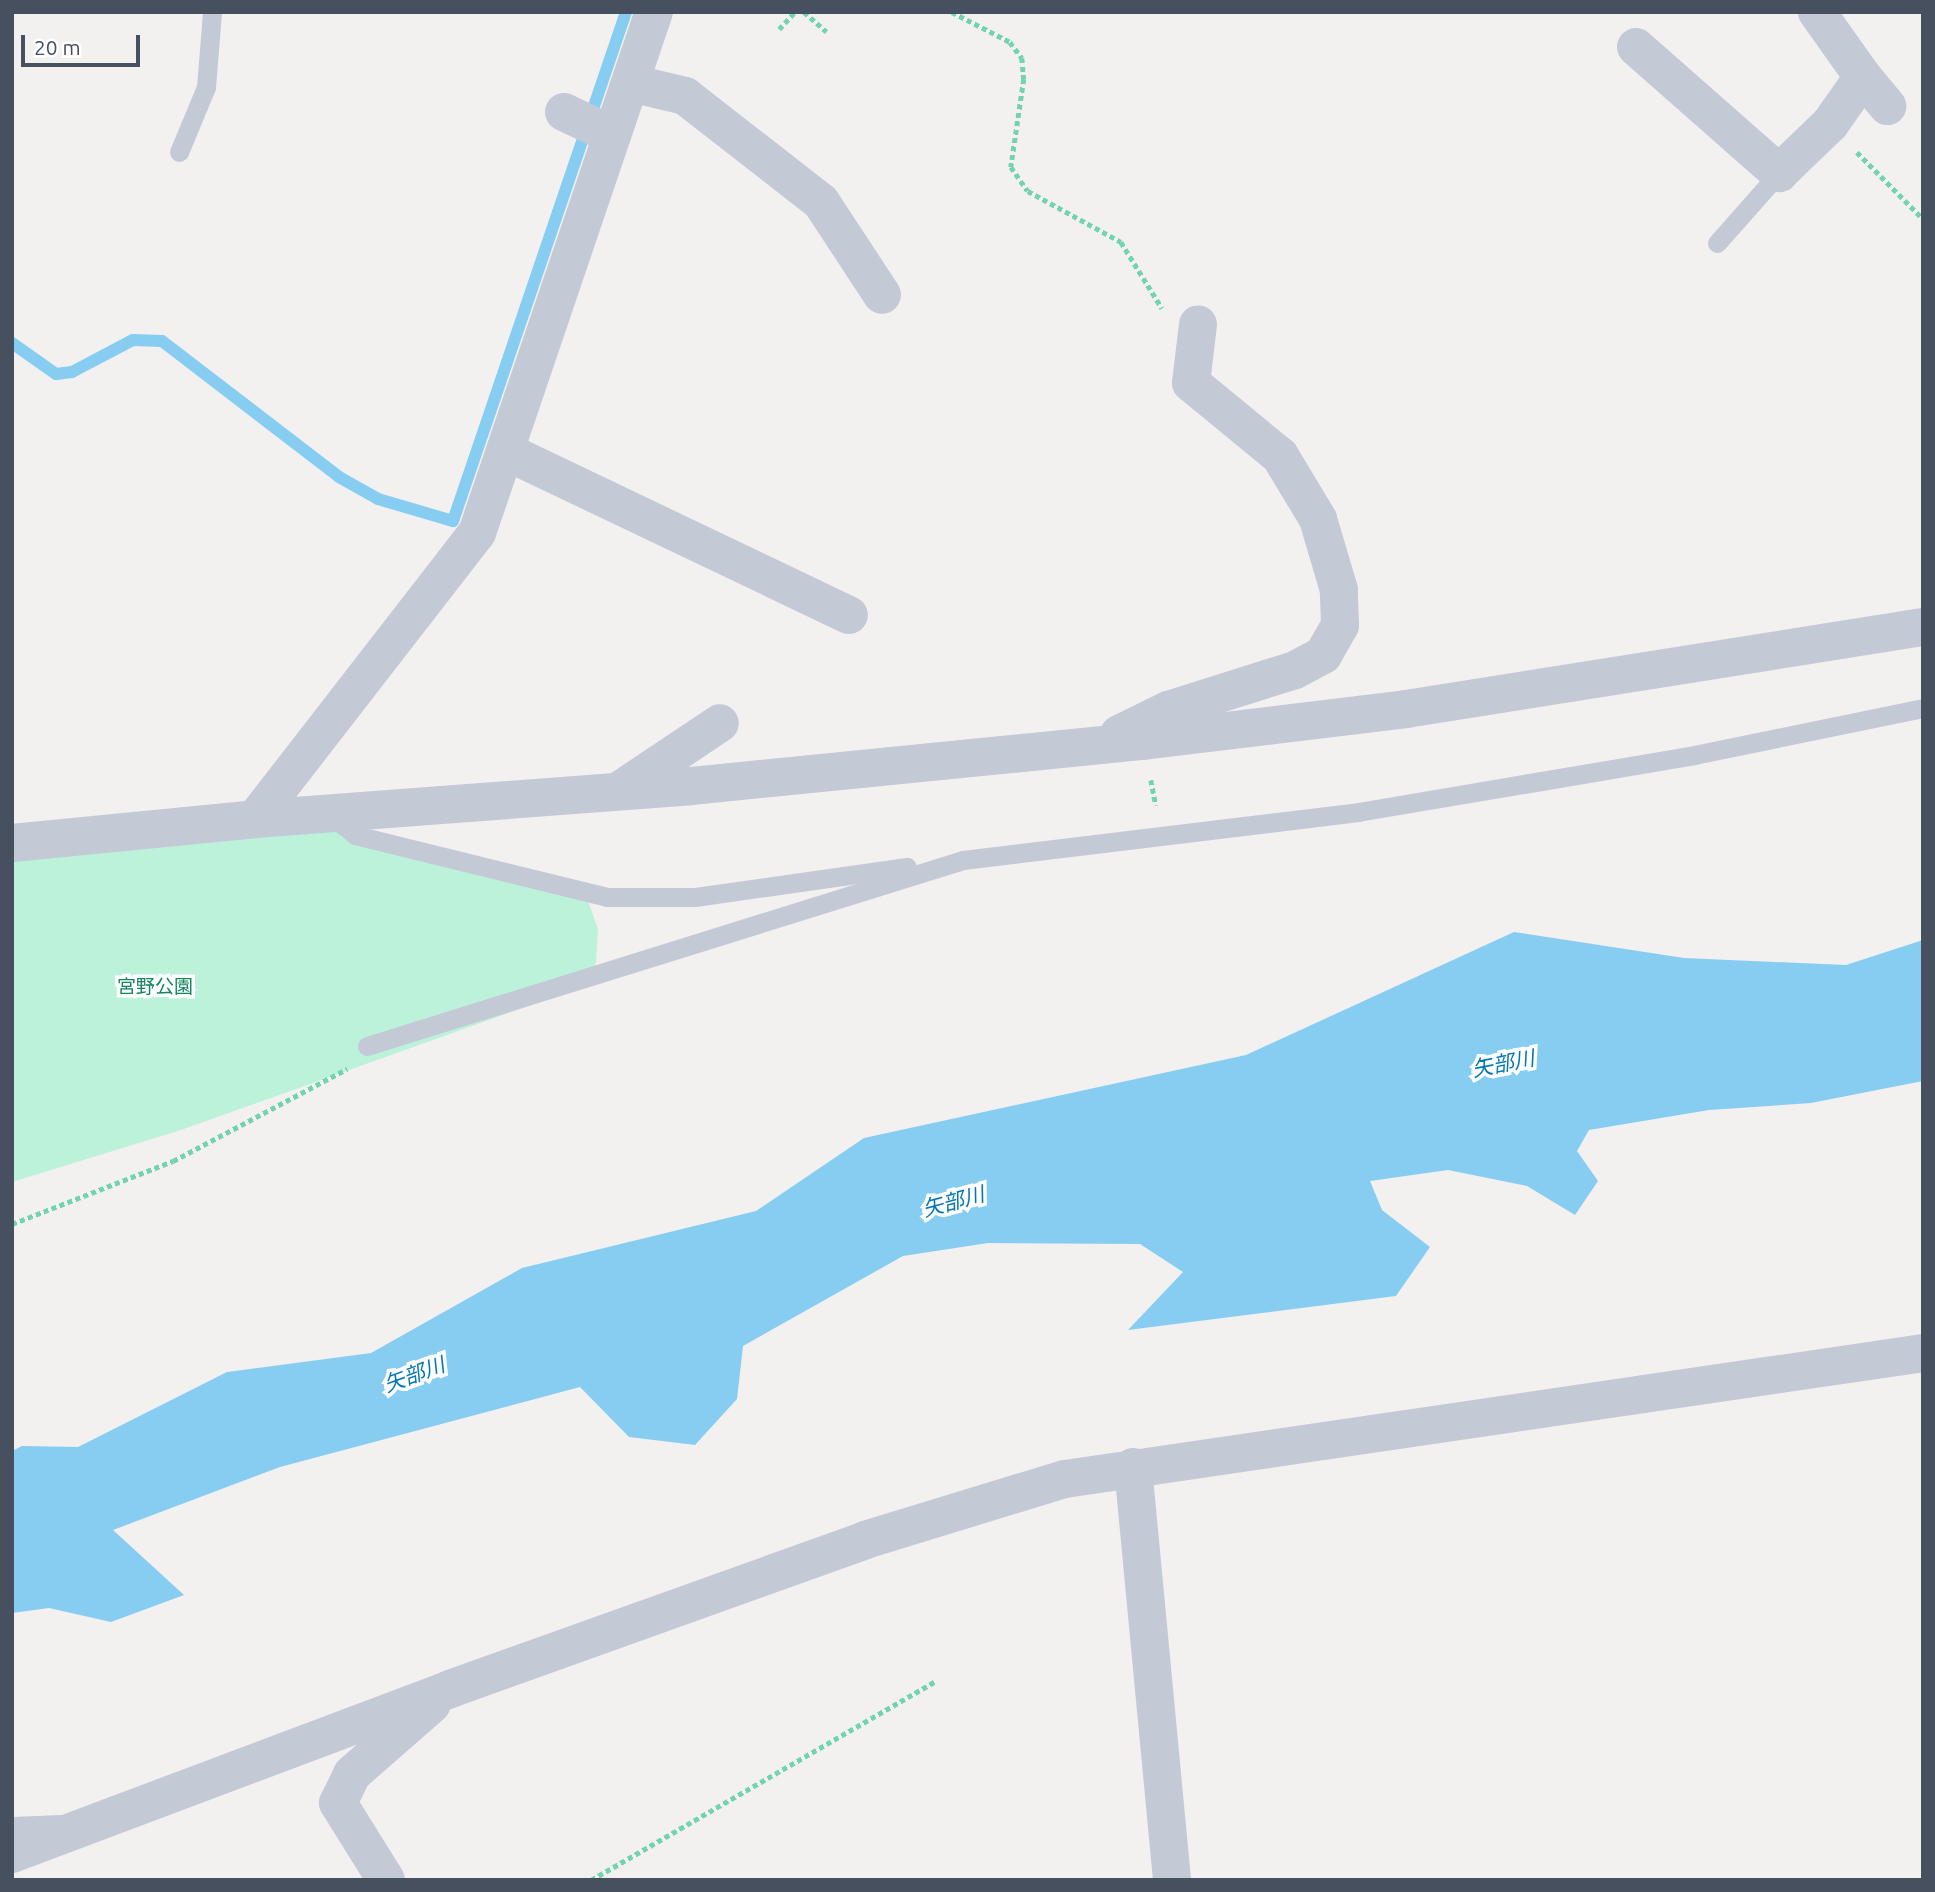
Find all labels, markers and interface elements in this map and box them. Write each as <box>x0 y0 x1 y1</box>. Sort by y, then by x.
scale bar <box>24 21 144 65</box>
text: 20 m <box>34 35 81 59</box>
park label: 宮野公園 <box>117 976 193 998</box>
water label: 矢部川 <box>1470 1045 1536 1081</box>
water label: 矢部川 <box>919 1181 987 1221</box>
water label: 矢部川 <box>380 1351 448 1397</box>

